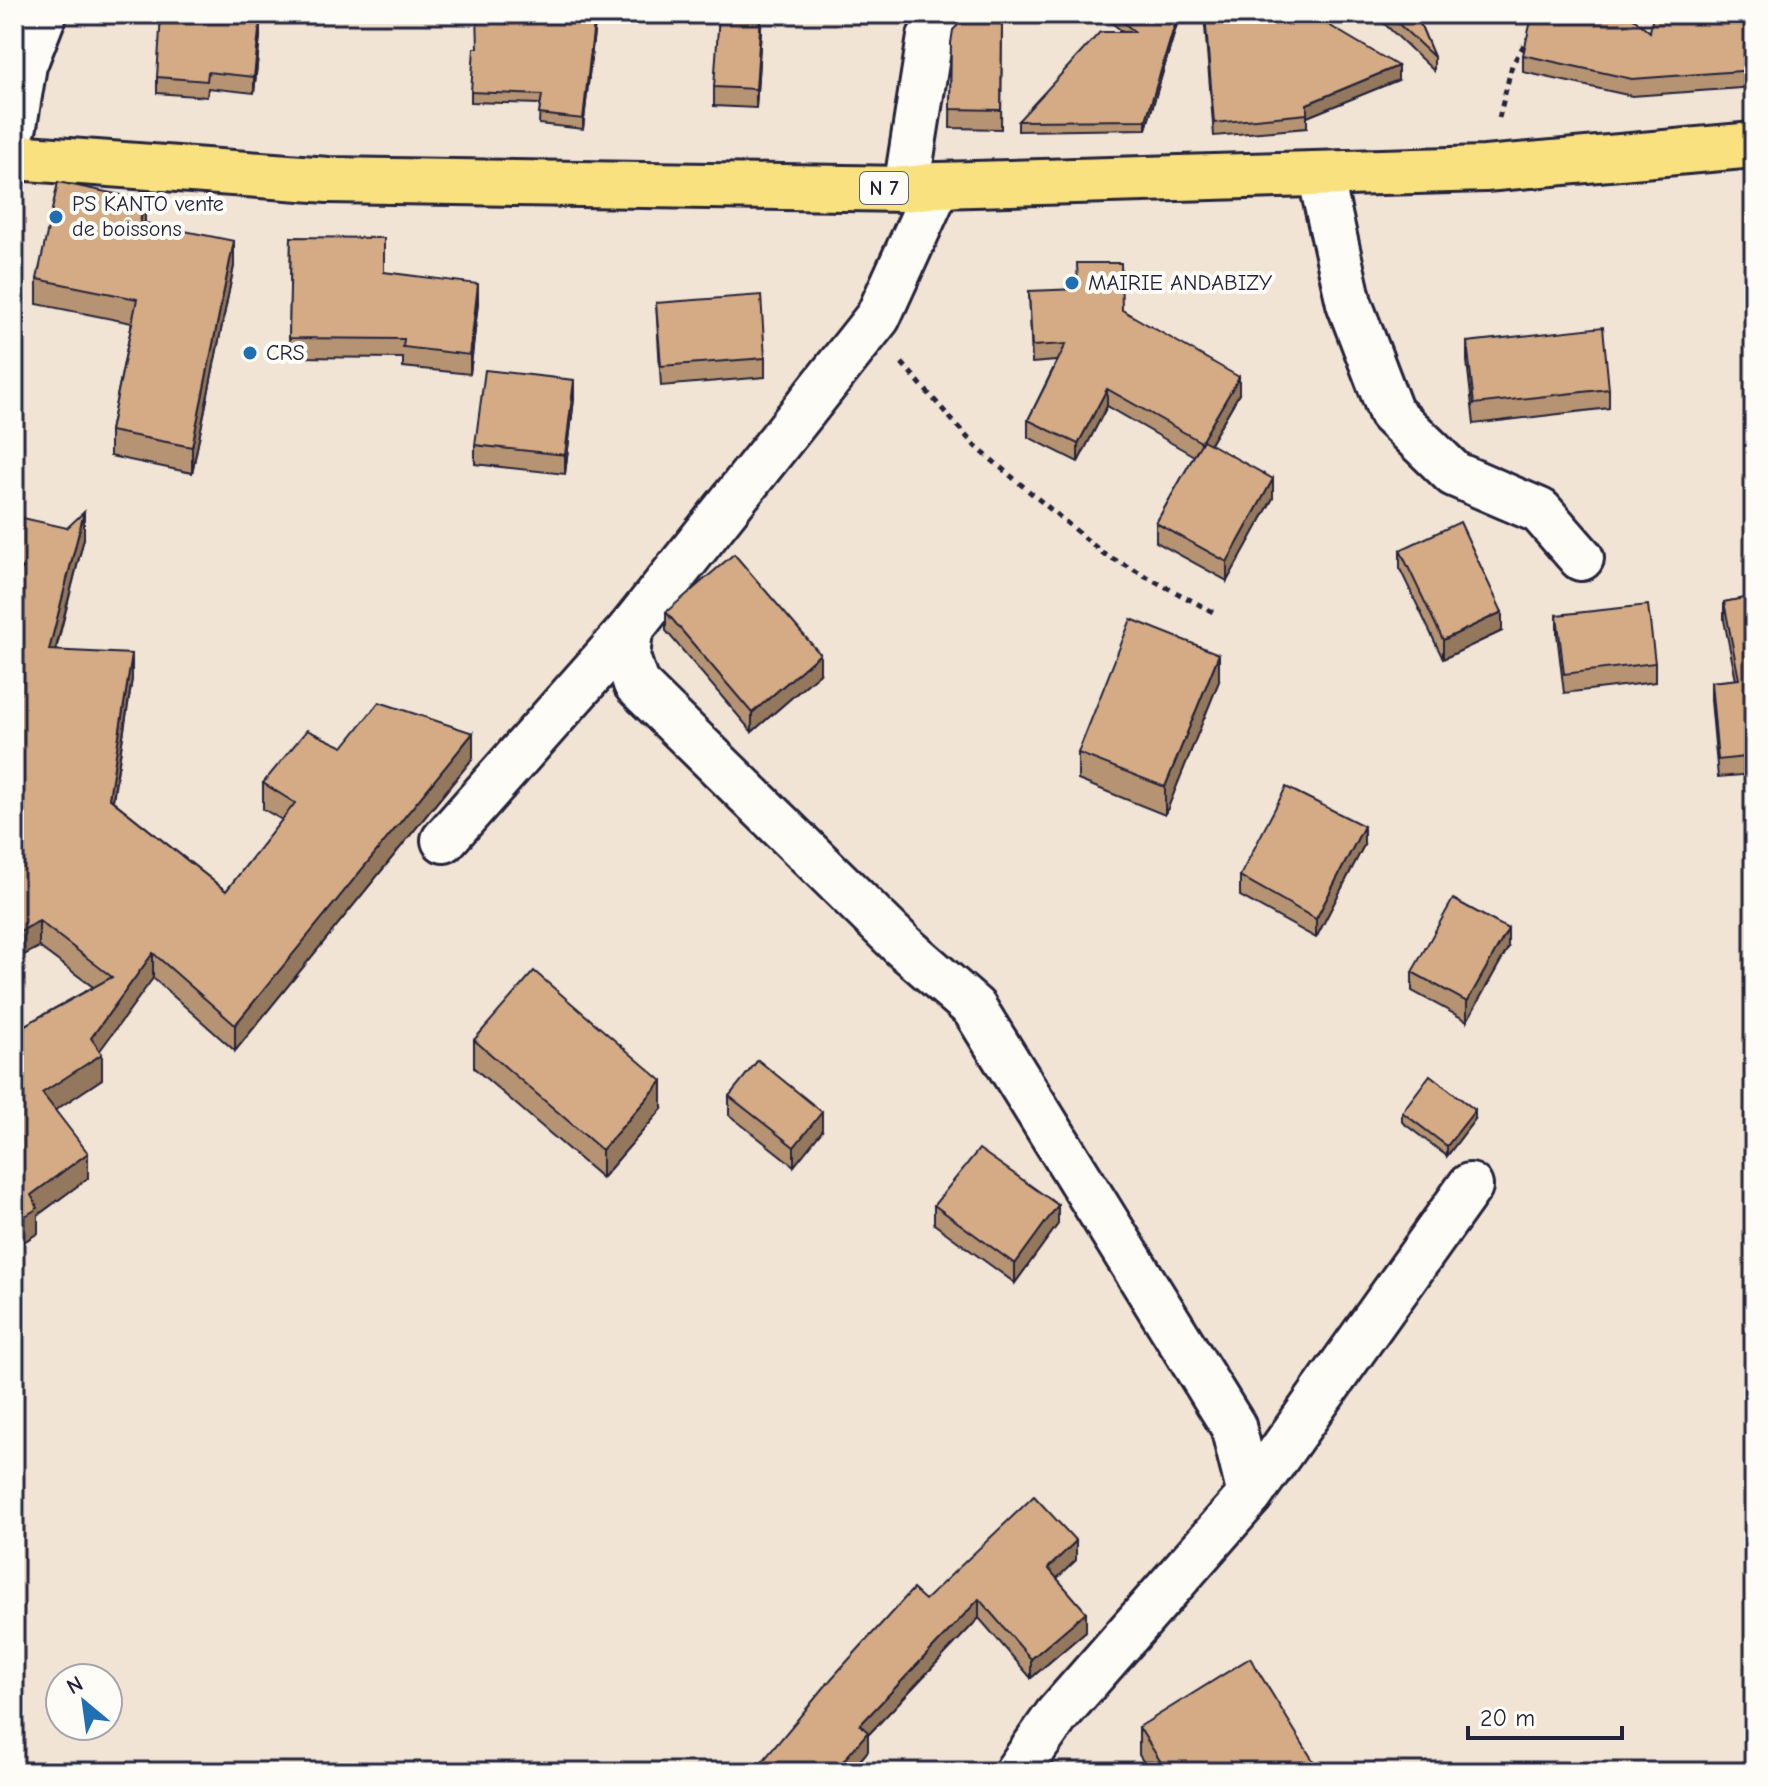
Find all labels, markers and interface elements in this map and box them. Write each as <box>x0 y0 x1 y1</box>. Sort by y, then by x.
road number: N 7 <box>860 172 908 204</box>
place label: PS KANTO vente de boissons <box>72 191 224 242</box>
marker: PS KANTO vente de boissons <box>47 208 65 226</box>
place label: MAIRIE ANDABIZY <box>1088 270 1272 296</box>
marker: MAIRIE ANDABIZY <box>1063 274 1081 292</box>
place label: CRS <box>266 340 305 366</box>
marker: CRS <box>241 344 259 362</box>
north arrow <box>44 1662 124 1742</box>
text: N <box>62 1671 87 1700</box>
scale bar <box>1468 1690 1622 1740</box>
text: 20 m <box>1480 1704 1535 1732</box>

